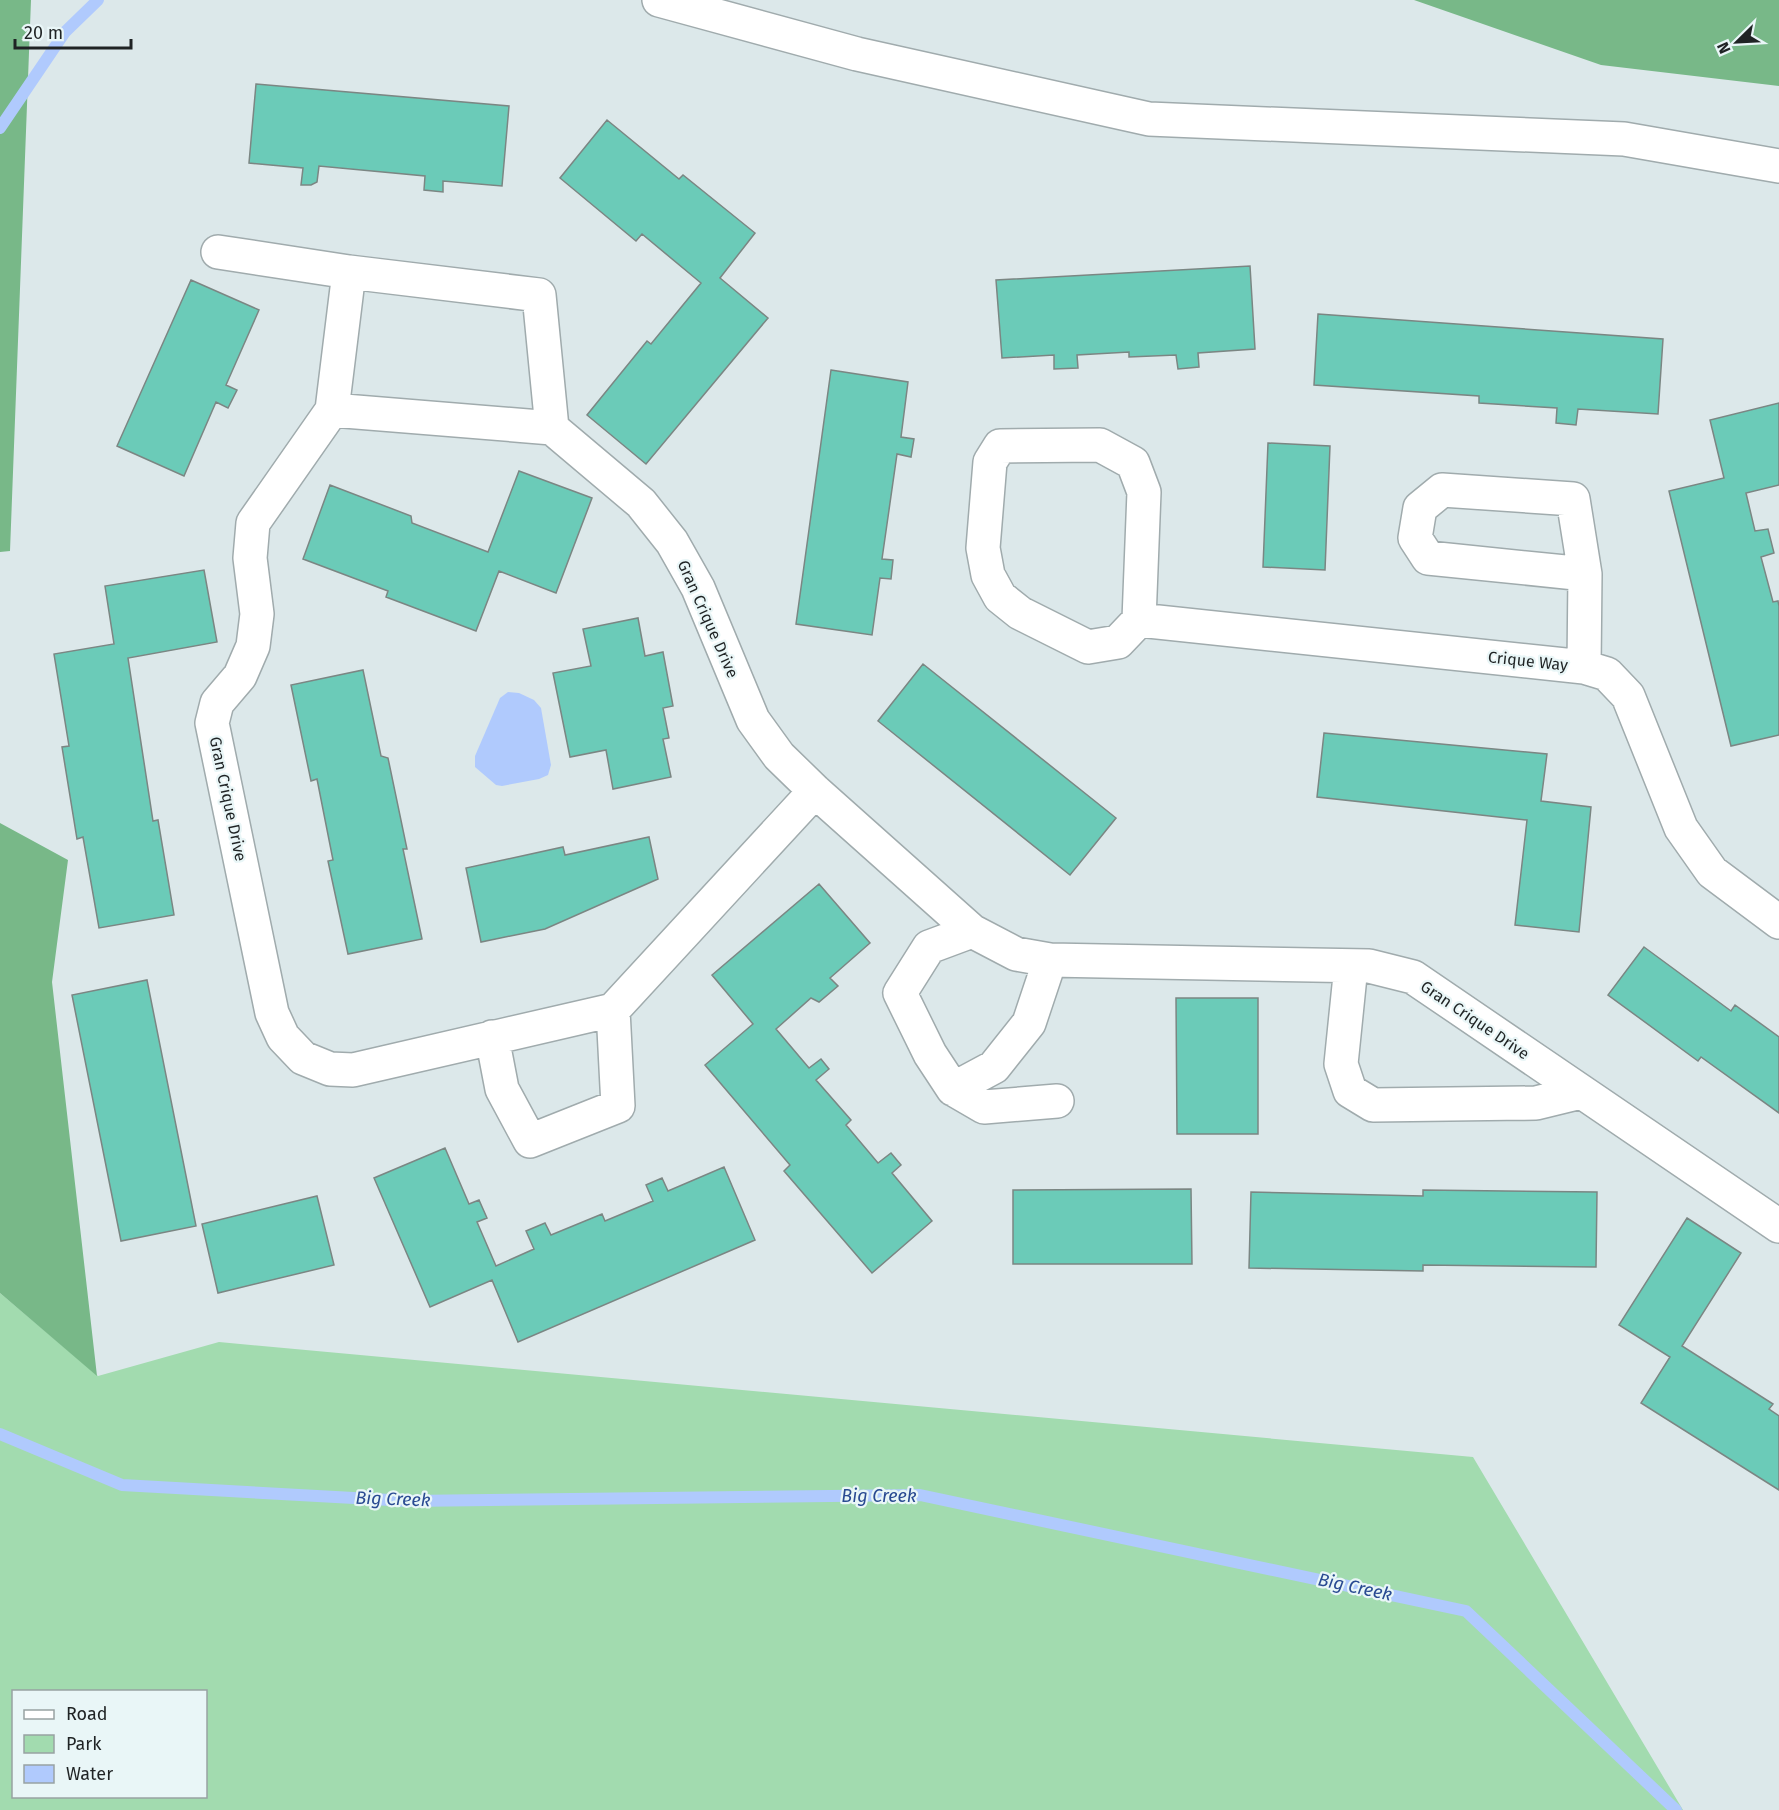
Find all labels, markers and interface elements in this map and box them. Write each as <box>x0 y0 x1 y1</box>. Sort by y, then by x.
scale bar <box>15 12 130 50</box>
north arrow <box>1707 12 1767 72</box>
text: 20 m <box>24 22 63 44</box>
text: N <box>1713 39 1735 57</box>
street label: Gran Crique Drive <box>674 557 742 681</box>
street label: Crique Way <box>1487 647 1569 675</box>
street label: Gran Crique Drive <box>206 735 250 863</box>
street label: Gran Crique Drive <box>1417 977 1533 1063</box>
water label: Big Creek <box>841 1485 917 1507</box>
water label: Big Creek <box>355 1487 431 1511</box>
water label: Big Creek <box>1316 1568 1394 1606</box>
legend <box>12 1690 207 1798</box>
text: Road <box>66 1703 108 1725</box>
text: Park <box>66 1733 102 1755</box>
text: Water <box>66 1763 113 1785</box>

